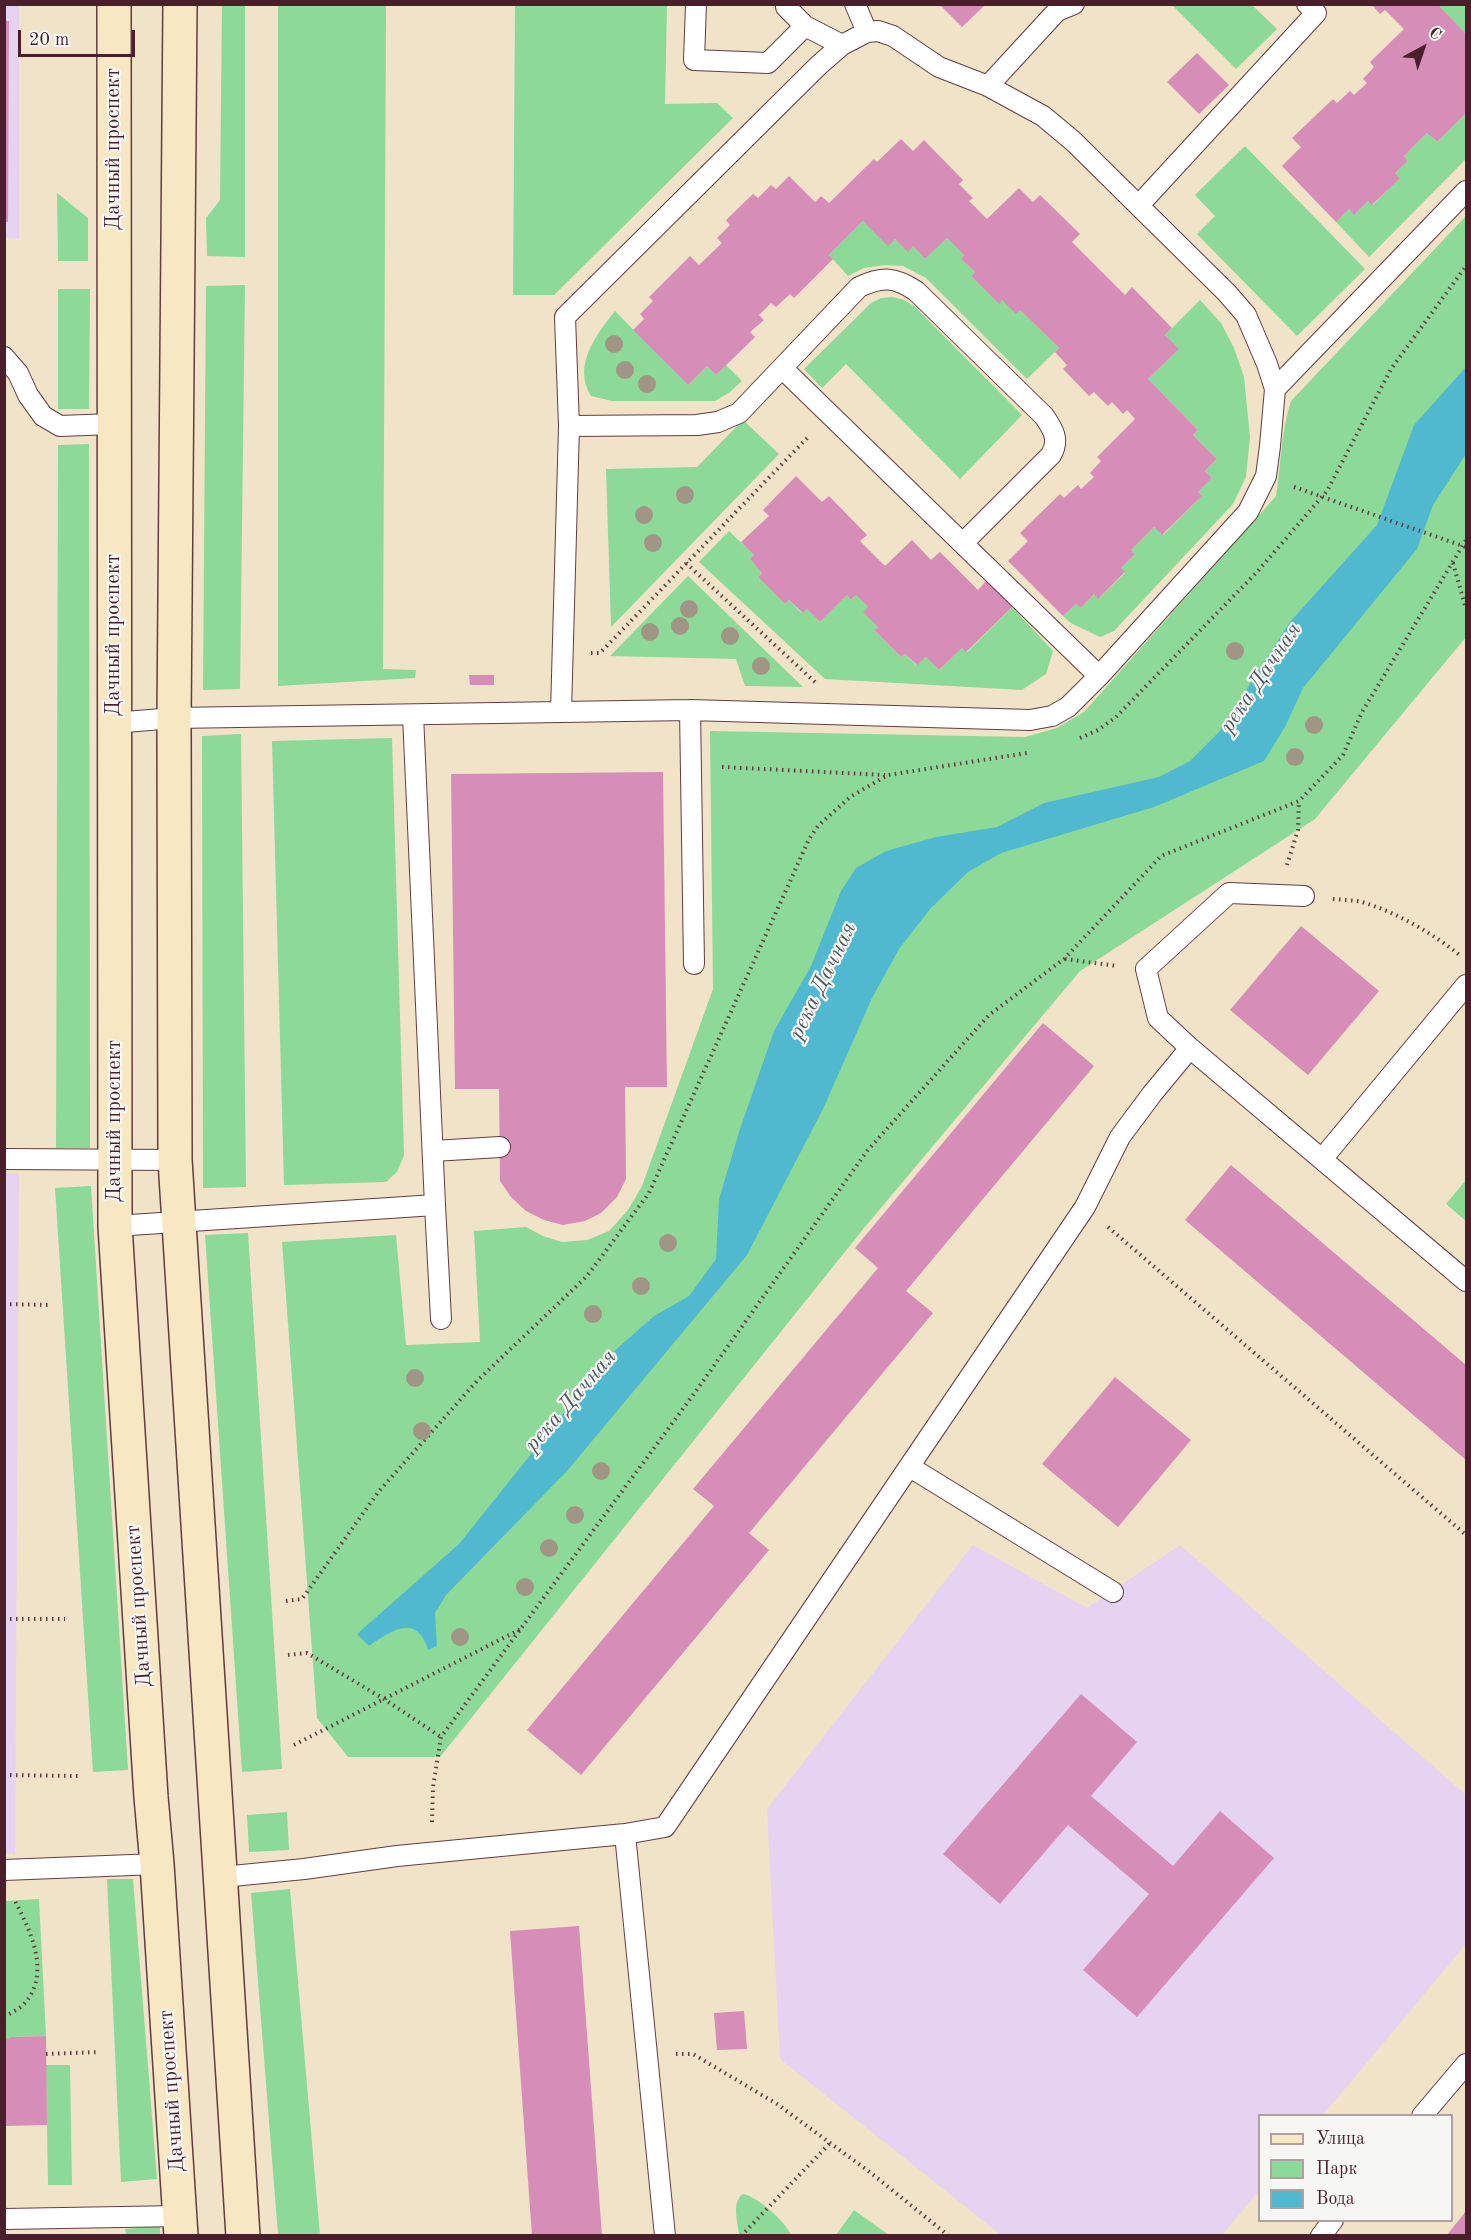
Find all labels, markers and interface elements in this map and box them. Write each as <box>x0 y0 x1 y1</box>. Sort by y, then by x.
scale bar <box>21 18 138 56</box>
north arrow <box>1393 18 1453 78</box>
text: С <box>1425 25 1444 44</box>
text: 20 m <box>29 31 69 49</box>
street label: Дачный проспект <box>100 68 126 230</box>
street label: Дачный проспект <box>100 554 126 716</box>
water label: река Дачная <box>1214 618 1308 738</box>
water label: река Дачная <box>783 918 863 1044</box>
street label: Дачный проспект <box>101 1040 127 1202</box>
water label: река Дачная <box>519 1344 623 1458</box>
street label: Дачный проспект <box>121 1524 157 1688</box>
street label: Дачный проспект <box>154 2009 190 2173</box>
legend <box>1258 2114 1453 2222</box>
text: Улица <box>1316 2130 1365 2148</box>
text: Парк <box>1316 2160 1357 2178</box>
text: Вода <box>1316 2190 1355 2208</box>

